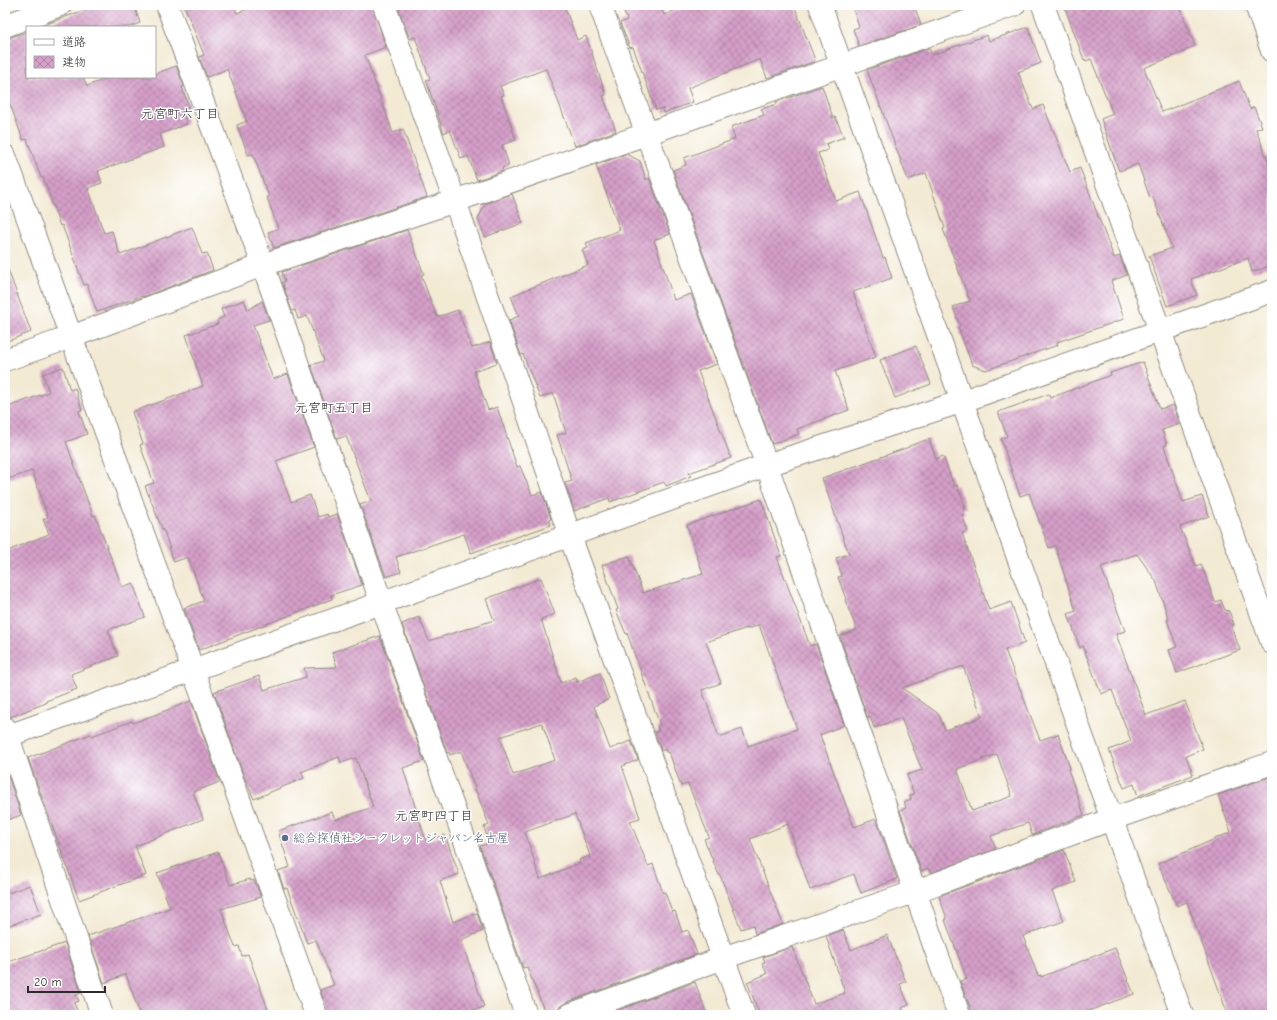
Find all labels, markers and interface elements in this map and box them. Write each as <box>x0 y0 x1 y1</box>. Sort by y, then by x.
legend <box>26 26 156 78</box>
text: 道路 <box>62 35 86 49</box>
text: 建物 <box>62 55 86 69</box>
district label: 元宮町六丁目 <box>141 106 219 121</box>
district label: 元宮町五丁目 <box>295 400 373 415</box>
district label: 元宮町四丁目 <box>395 808 473 823</box>
place label: 総合探偵社シークレットジャパン名古屋 <box>293 831 509 845</box>
marker: 総合探偵社シークレットジャパン名古屋 <box>280 833 290 843</box>
scale bar <box>28 968 105 994</box>
text: 20 m <box>34 975 62 989</box>

